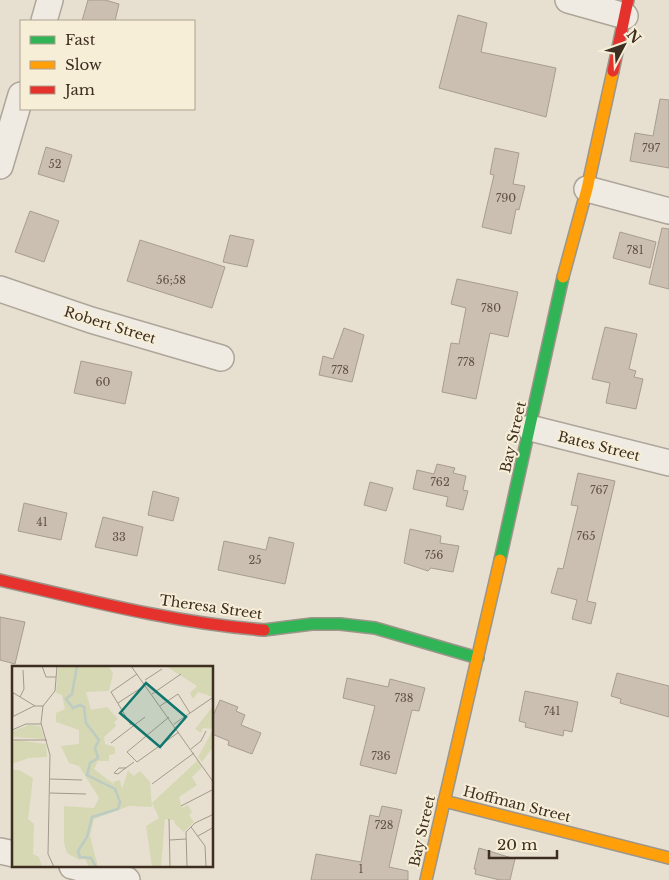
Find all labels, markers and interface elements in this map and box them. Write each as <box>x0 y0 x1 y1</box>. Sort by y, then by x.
legend <box>20 20 195 110</box>
north arrow <box>599 20 649 70</box>
text: N <box>623 26 645 47</box>
text: Fast <box>65 30 96 49</box>
text: Slow <box>65 55 102 74</box>
text: Jam <box>63 80 95 99</box>
house number: 797 <box>642 141 661 155</box>
house number: 52 <box>48 157 62 171</box>
house number: 790 <box>496 191 516 205</box>
house number: 781 <box>626 243 644 257</box>
house number: 56;58 <box>156 273 186 287</box>
house number: 780 <box>481 301 501 315</box>
street label: Robert Street <box>62 302 159 348</box>
house number: 778 <box>457 355 475 369</box>
house number: 778 <box>331 363 349 377</box>
house number: 60 <box>96 375 111 389</box>
street label: Bay Street <box>496 399 530 475</box>
street label: Bates Street <box>556 427 643 465</box>
house number: 762 <box>430 475 450 489</box>
house number: 767 <box>590 483 609 497</box>
house number: 41 <box>36 515 48 529</box>
house number: 765 <box>577 529 595 543</box>
house number: 33 <box>112 530 126 544</box>
house number: 756 <box>425 548 443 562</box>
house number: 25 <box>248 553 262 567</box>
street label: Theresa Street <box>158 591 264 623</box>
inset map <box>12 666 214 868</box>
house number: 738 <box>395 691 413 705</box>
house number: 741 <box>544 704 560 718</box>
house number: 736 <box>371 749 391 763</box>
street label: Hoffman Street <box>461 782 573 826</box>
street label: Bay Street <box>405 793 439 869</box>
house number: 728 <box>375 818 393 832</box>
scale bar <box>489 828 556 860</box>
text: 20 m <box>497 835 537 854</box>
house number: 1 <box>359 862 364 876</box>

